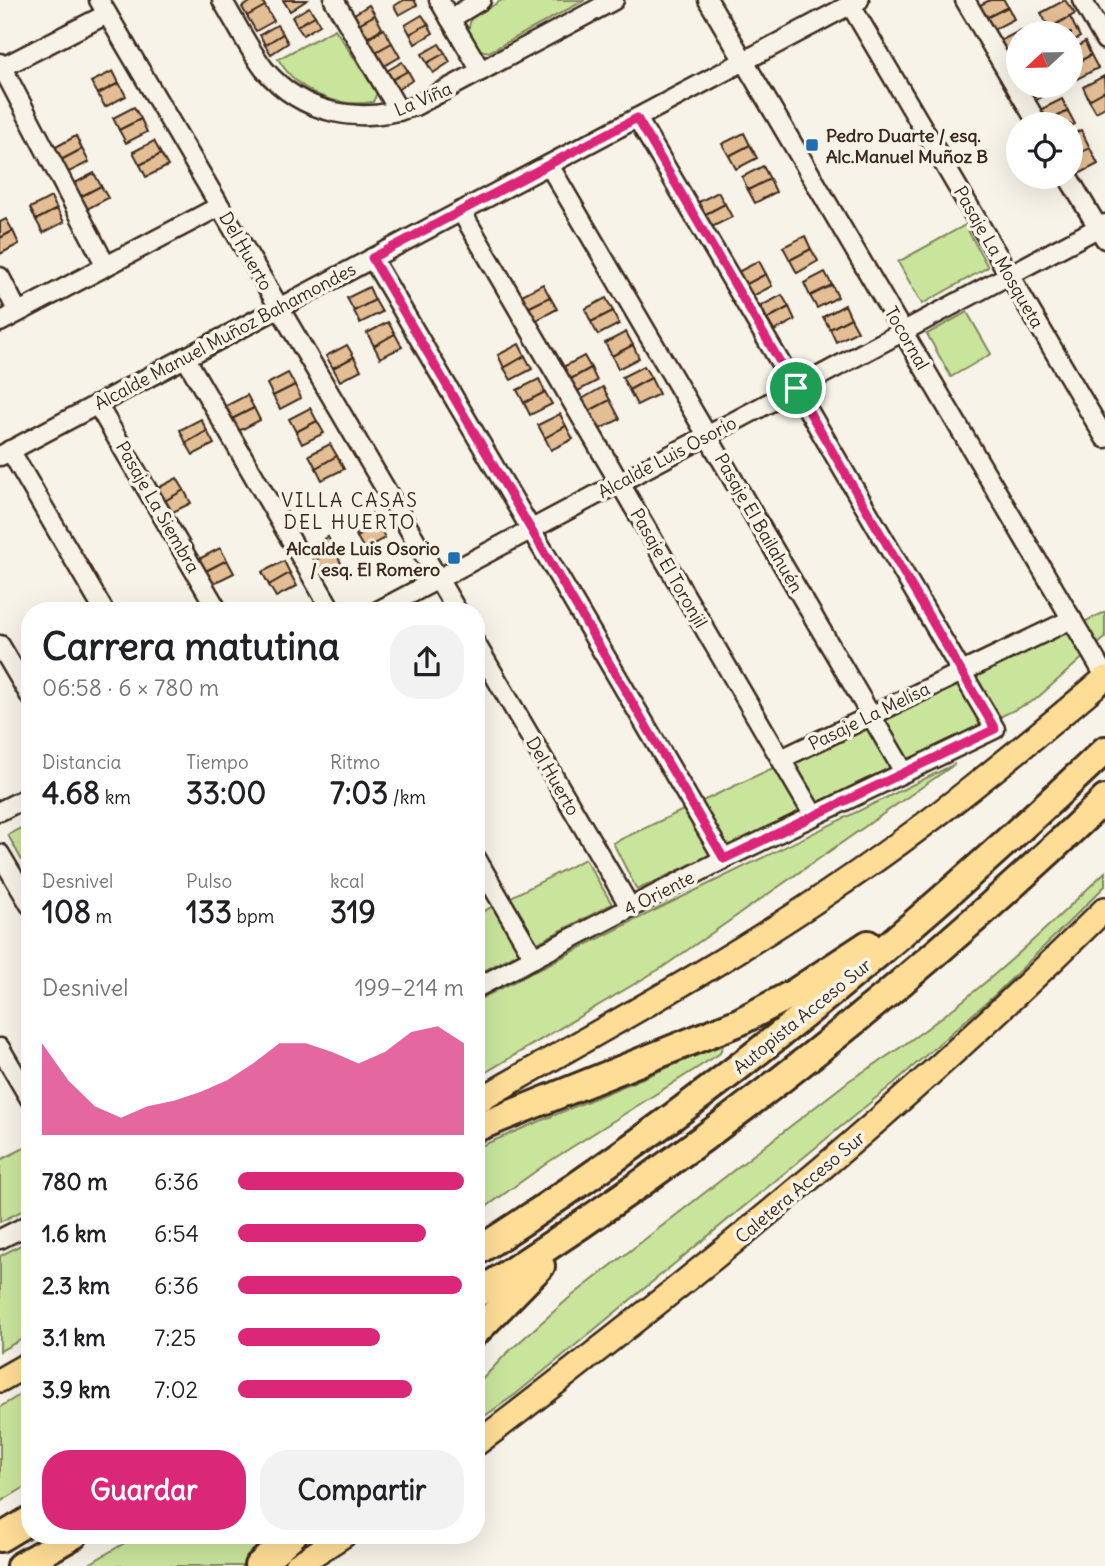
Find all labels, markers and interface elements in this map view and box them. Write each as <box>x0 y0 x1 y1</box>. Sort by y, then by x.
north arrow <box>1006 21 1083 98</box>
map controls <box>1006 21 1083 189</box>
street label: La Viña <box>391 77 455 121</box>
button: locate <box>1006 112 1083 189</box>
place label: Pedro Duarte / esq. Alc.Manuel Muñoz B <box>826 124 988 168</box>
marker: Pedro Duarte / esq. Alc.Manuel Muñoz B <box>804 137 820 153</box>
street label: Pasaje La Mosqueta <box>949 182 1049 332</box>
street label: Del Huerto <box>214 207 278 295</box>
street label: Alcalde Manuel Muñoz Bahamondes <box>90 257 360 415</box>
street label: Tocornal <box>880 302 934 374</box>
pin <box>766 358 826 418</box>
icon: arrive <box>777 369 815 407</box>
street label: Alcalde Luis Osorio <box>594 411 740 503</box>
street label: Pasaje La Siembra <box>111 437 205 577</box>
street label: Pasaje El Bailahuén <box>710 449 808 597</box>
district label: VILLA CASAS DEL HUERTO <box>281 488 419 534</box>
street label: Pasaje El Toronjil <box>625 504 713 632</box>
place label: Alcalde Luis Osorio / esq. El Romero <box>286 537 440 581</box>
marker: Alcalde Luis Osorio / esq. El Romero <box>446 550 462 566</box>
text: Carrera matutina <box>42 623 340 670</box>
button: share <box>390 625 464 699</box>
text: 06:58 · 6 × 780 m <box>42 673 219 702</box>
street label: Pasaje La Melisa <box>805 677 933 755</box>
street label: Del Huerto <box>521 732 585 820</box>
text: Distancia <box>42 750 121 774</box>
text: Tiempo <box>186 750 249 774</box>
text: Ritmo <box>330 750 380 774</box>
text: 4.68 <box>42 774 100 812</box>
text: 33:00 <box>186 774 266 812</box>
text: 7:03 <box>330 774 388 812</box>
text: km <box>100 785 131 809</box>
text: /km <box>388 785 426 809</box>
street label: 4 Oriente <box>620 866 698 920</box>
text: Desnivel <box>42 869 113 893</box>
text: Pulso <box>186 869 232 893</box>
text: kcal <box>330 869 364 893</box>
text: 108 <box>42 893 91 931</box>
text: 133 <box>186 893 232 931</box>
text: 319 <box>330 893 376 931</box>
text: m <box>91 904 112 928</box>
text: bpm <box>232 904 275 928</box>
street label: Autopista Acceso Sur <box>728 953 876 1079</box>
text: Desnivel <box>42 973 128 1002</box>
text: 199–214 m <box>355 973 464 1002</box>
street label: Caletera Acceso Sur <box>730 1126 870 1248</box>
text: 780 m <box>42 1167 107 1196</box>
text: 6:36 <box>154 1167 199 1196</box>
text: 1.6 km <box>42 1219 107 1248</box>
text: 6:54 <box>154 1219 199 1248</box>
text: 2.3 km <box>42 1271 110 1300</box>
text: 6:36 <box>154 1271 199 1300</box>
text: 3.1 km <box>42 1323 105 1352</box>
text: 7:25 <box>154 1323 196 1352</box>
text: 3.9 km <box>42 1375 110 1404</box>
text: 7:02 <box>154 1375 198 1404</box>
button: Guardar <box>42 1450 246 1530</box>
button: Compartir <box>260 1450 464 1530</box>

